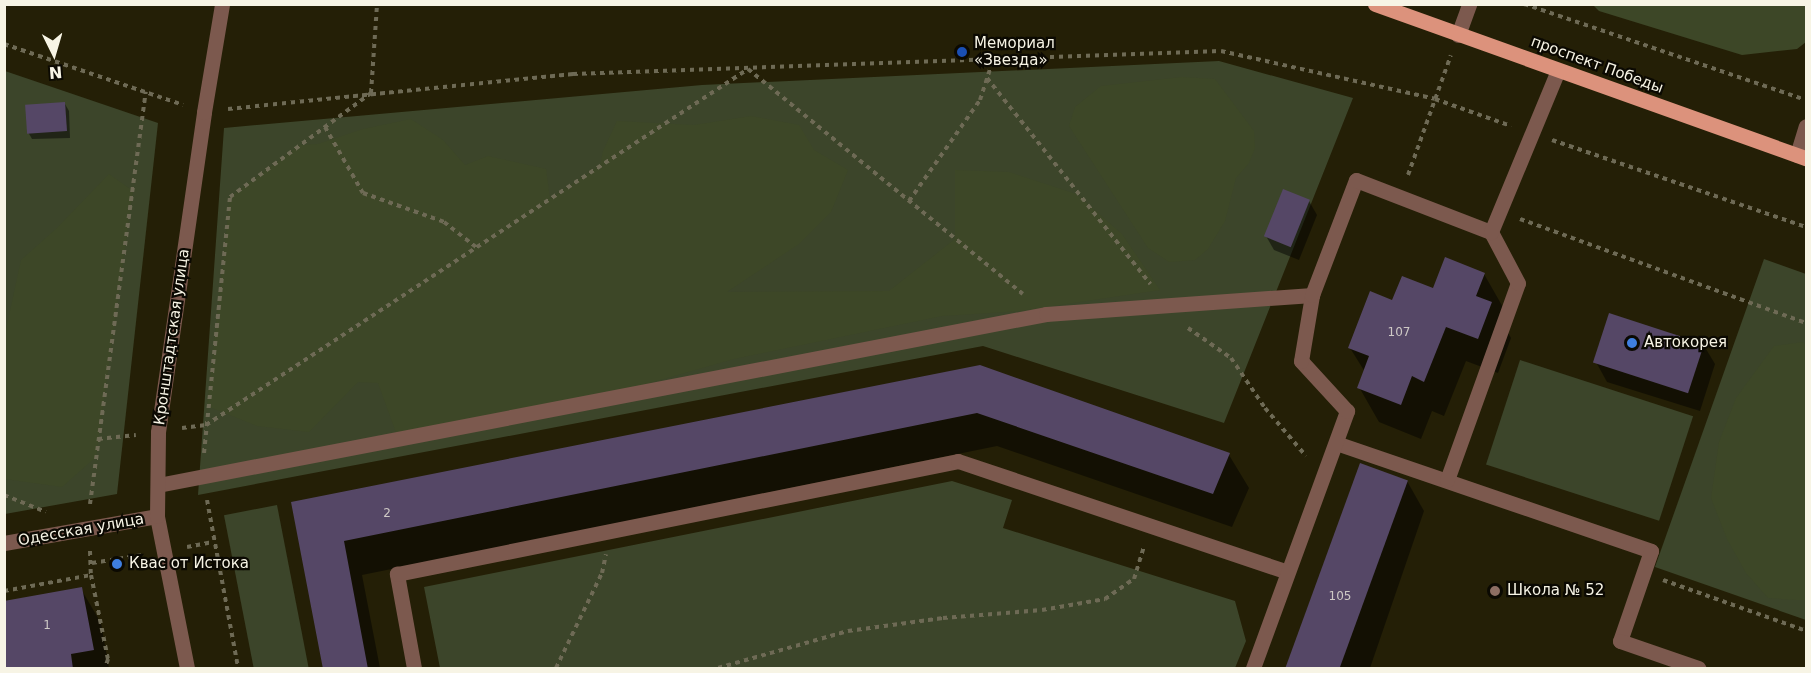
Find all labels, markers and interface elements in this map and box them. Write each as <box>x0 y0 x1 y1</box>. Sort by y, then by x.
north arrow <box>24 24 84 84</box>
street label: проспект Победы <box>1528 33 1666 97</box>
place label: Мемориал «Звезда» <box>974 34 1055 69</box>
marker: Мемориал «Звезда» <box>955 45 969 59</box>
text: N <box>48 62 63 82</box>
street label: Кронштадтская улица <box>151 248 193 426</box>
house number: 107 <box>1388 326 1410 340</box>
place label: Автокорея <box>1644 334 1727 352</box>
marker: Автокорея <box>1625 336 1639 350</box>
house number: 2 <box>383 507 391 521</box>
street label: Одесская улица <box>17 510 145 550</box>
place label: Квас от Истока <box>129 555 249 573</box>
marker: Квас от Истока <box>110 557 124 571</box>
place label: Школа № 52 <box>1507 582 1604 600</box>
marker: Школа № 52 <box>1488 584 1502 598</box>
house number: 105 <box>1329 590 1351 604</box>
house number: 1 <box>43 619 51 633</box>

